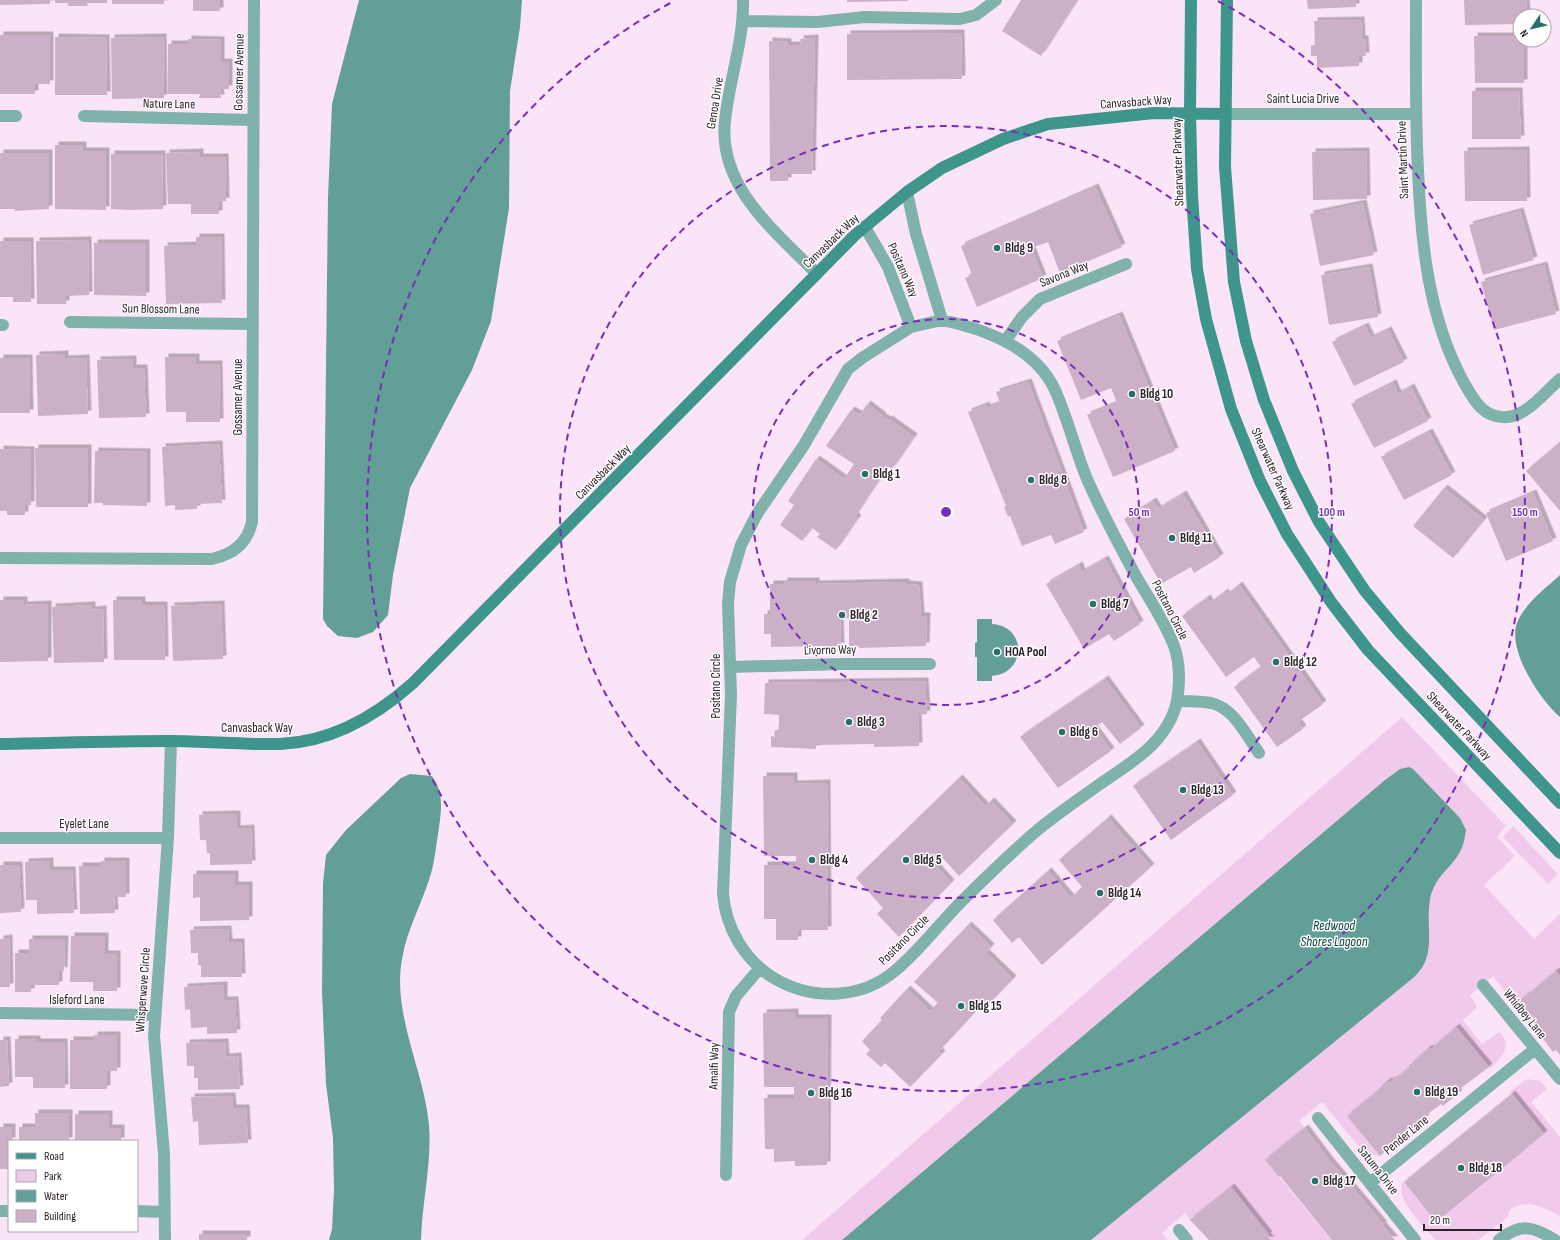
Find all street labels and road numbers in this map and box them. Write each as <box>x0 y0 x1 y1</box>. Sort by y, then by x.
street label: Gossamer Avenue <box>230 33 248 111</box>
street label: Genoa Drive <box>703 76 727 130</box>
street label: Saint Lucia Drive <box>1267 91 1339 107</box>
street label: Canvasback Way <box>1100 92 1172 112</box>
street label: Nature Lane <box>143 96 195 112</box>
street label: Shearwater Parkway <box>1168 118 1188 206</box>
street label: Saint Martin Drive <box>1394 121 1412 199</box>
street label: Canvasback Way <box>800 210 862 272</box>
street label: Positano Way <box>884 240 922 300</box>
street label: Savona Way <box>1037 257 1091 291</box>
street label: Sun Blossom Lane <box>122 300 200 318</box>
street label: Gossamer Avenue <box>230 358 246 436</box>
street label: Shearwater Parkway <box>1248 425 1298 513</box>
street label: Canvasback Way <box>572 441 634 503</box>
street label: Positano Circle <box>1148 577 1192 643</box>
street label: Livorno Way <box>804 642 856 658</box>
street label: Positano Circle <box>708 654 724 719</box>
street label: Shearwater Parkway <box>1423 688 1495 764</box>
street label: Canvasback Way <box>221 720 293 736</box>
street label: Eyelet Lane <box>59 816 109 832</box>
street label: Positano Circle <box>875 911 933 969</box>
street label: Whisperwave Circle <box>132 947 154 1033</box>
street label: Whidbey Lane <box>1500 986 1550 1042</box>
street label: Isleford Lane <box>49 992 105 1008</box>
street label: Amalfi Way <box>706 1042 722 1091</box>
street label: Pender Lane <box>1380 1112 1432 1158</box>
street label: Satuma Drive <box>1354 1142 1402 1198</box>

